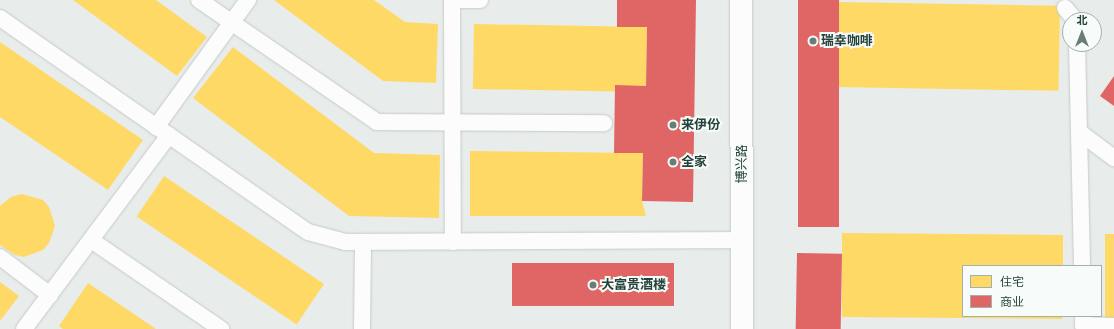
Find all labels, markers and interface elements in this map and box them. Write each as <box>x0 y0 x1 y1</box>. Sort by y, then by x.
north arrow <box>1062 12 1102 52</box>
text: 北 <box>1077 13 1088 28</box>
place label: 瑞幸咖啡 <box>821 33 873 49</box>
marker: 瑞幸咖啡 <box>808 36 818 46</box>
place label: 来伊份 <box>681 117 720 133</box>
marker: 来伊份 <box>668 120 678 130</box>
street label: 博兴路 <box>734 145 750 183</box>
place label: 全家 <box>681 154 707 170</box>
marker: 全家 <box>668 157 678 167</box>
legend <box>962 265 1102 317</box>
text: 住宅 <box>1000 274 1024 291</box>
place label: 大富贵酒楼 <box>601 277 666 293</box>
marker: 大富贵酒楼 <box>588 280 598 290</box>
text: 商业 <box>1000 294 1024 311</box>

